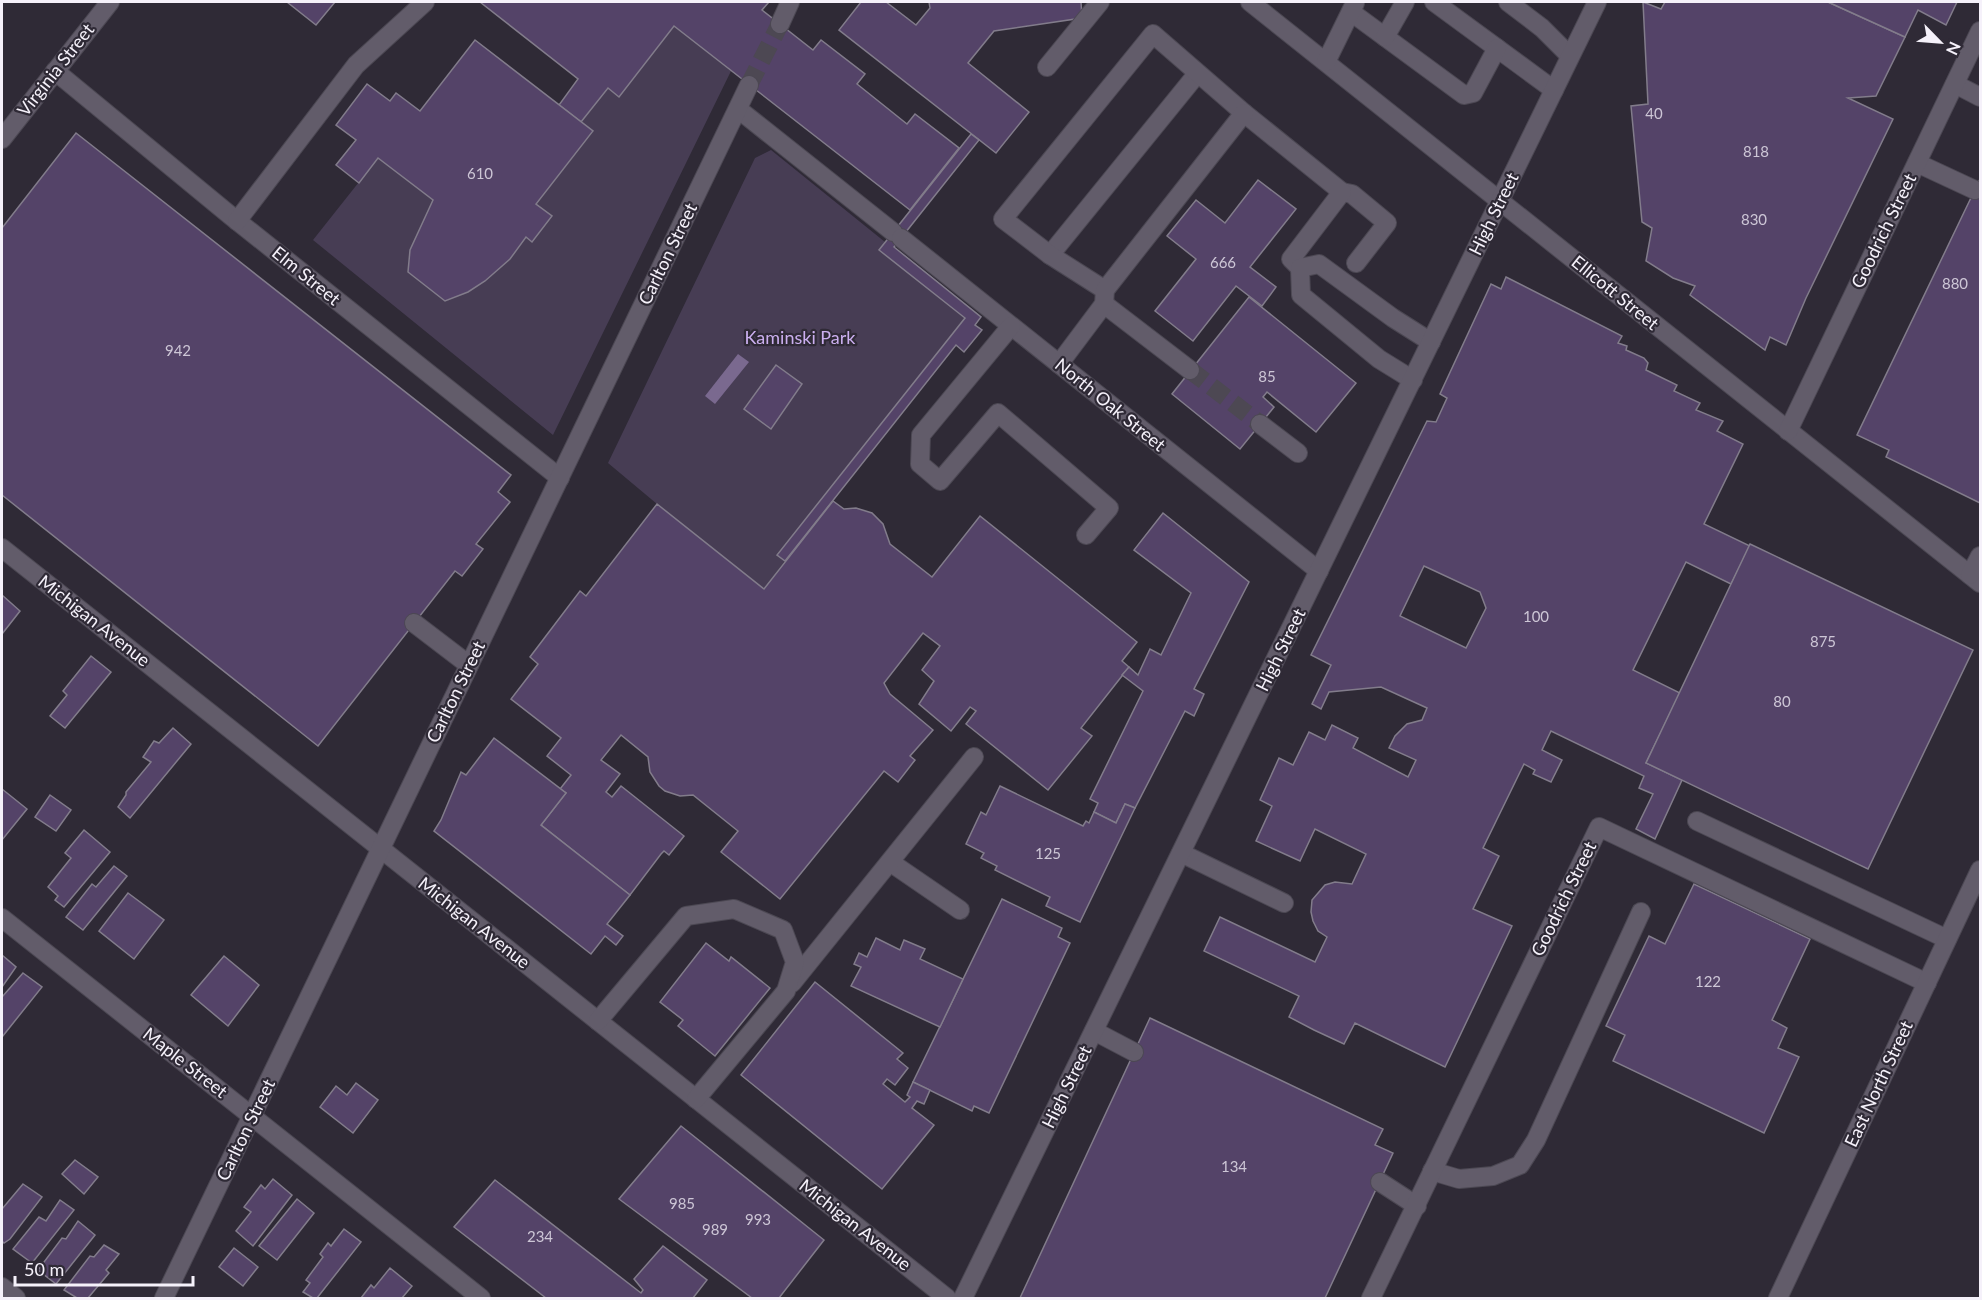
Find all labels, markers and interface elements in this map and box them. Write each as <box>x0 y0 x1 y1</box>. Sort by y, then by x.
north arrow <box>1910 12 1970 72</box>
street label: Virginia Street <box>12 18 99 120</box>
text: N <box>1943 39 1965 58</box>
house number: 40 <box>1645 104 1663 122</box>
house number: 818 <box>1743 142 1769 160</box>
house number: 610 <box>467 164 493 182</box>
street label: High Street <box>1464 168 1523 259</box>
street label: Goodrich Street <box>1846 169 1921 292</box>
street label: Carlton Street <box>633 199 701 308</box>
house number: 830 <box>1741 210 1767 228</box>
street label: Elm Street <box>268 241 346 310</box>
street label: Ellicott Street <box>1568 250 1664 334</box>
house number: 666 <box>1210 253 1236 271</box>
house number: 880 <box>1942 274 1968 292</box>
park label: Kaminski Park <box>744 326 856 348</box>
house number: 942 <box>165 341 191 359</box>
street label: North Oak Street <box>1051 353 1171 456</box>
house number: 85 <box>1258 367 1276 385</box>
street label: Michigan Avenue <box>34 570 155 671</box>
street label: High Street <box>1251 604 1310 695</box>
house number: 100 <box>1523 607 1549 625</box>
house number: 875 <box>1810 632 1836 650</box>
street label: Carlton Street <box>421 637 489 746</box>
house number: 80 <box>1773 692 1791 710</box>
street label: Goodrich Street <box>1526 837 1601 960</box>
house number: 125 <box>1035 844 1061 862</box>
street label: Michigan Avenue <box>414 872 535 973</box>
house number: 122 <box>1695 972 1721 990</box>
street label: East North Street <box>1839 1016 1917 1150</box>
street label: Maple Street <box>139 1022 233 1102</box>
street label: High Street <box>1037 1041 1096 1132</box>
street label: Carlton Street <box>211 1075 279 1184</box>
house number: 134 <box>1221 1157 1247 1175</box>
street label: Michigan Avenue <box>795 1174 916 1275</box>
house number: 985 <box>669 1194 695 1212</box>
house number: 993 <box>745 1210 771 1228</box>
house number: 989 <box>702 1220 728 1238</box>
house number: 234 <box>527 1227 553 1245</box>
scale bar <box>15 1249 194 1287</box>
text: 50 m <box>24 1258 64 1280</box>

